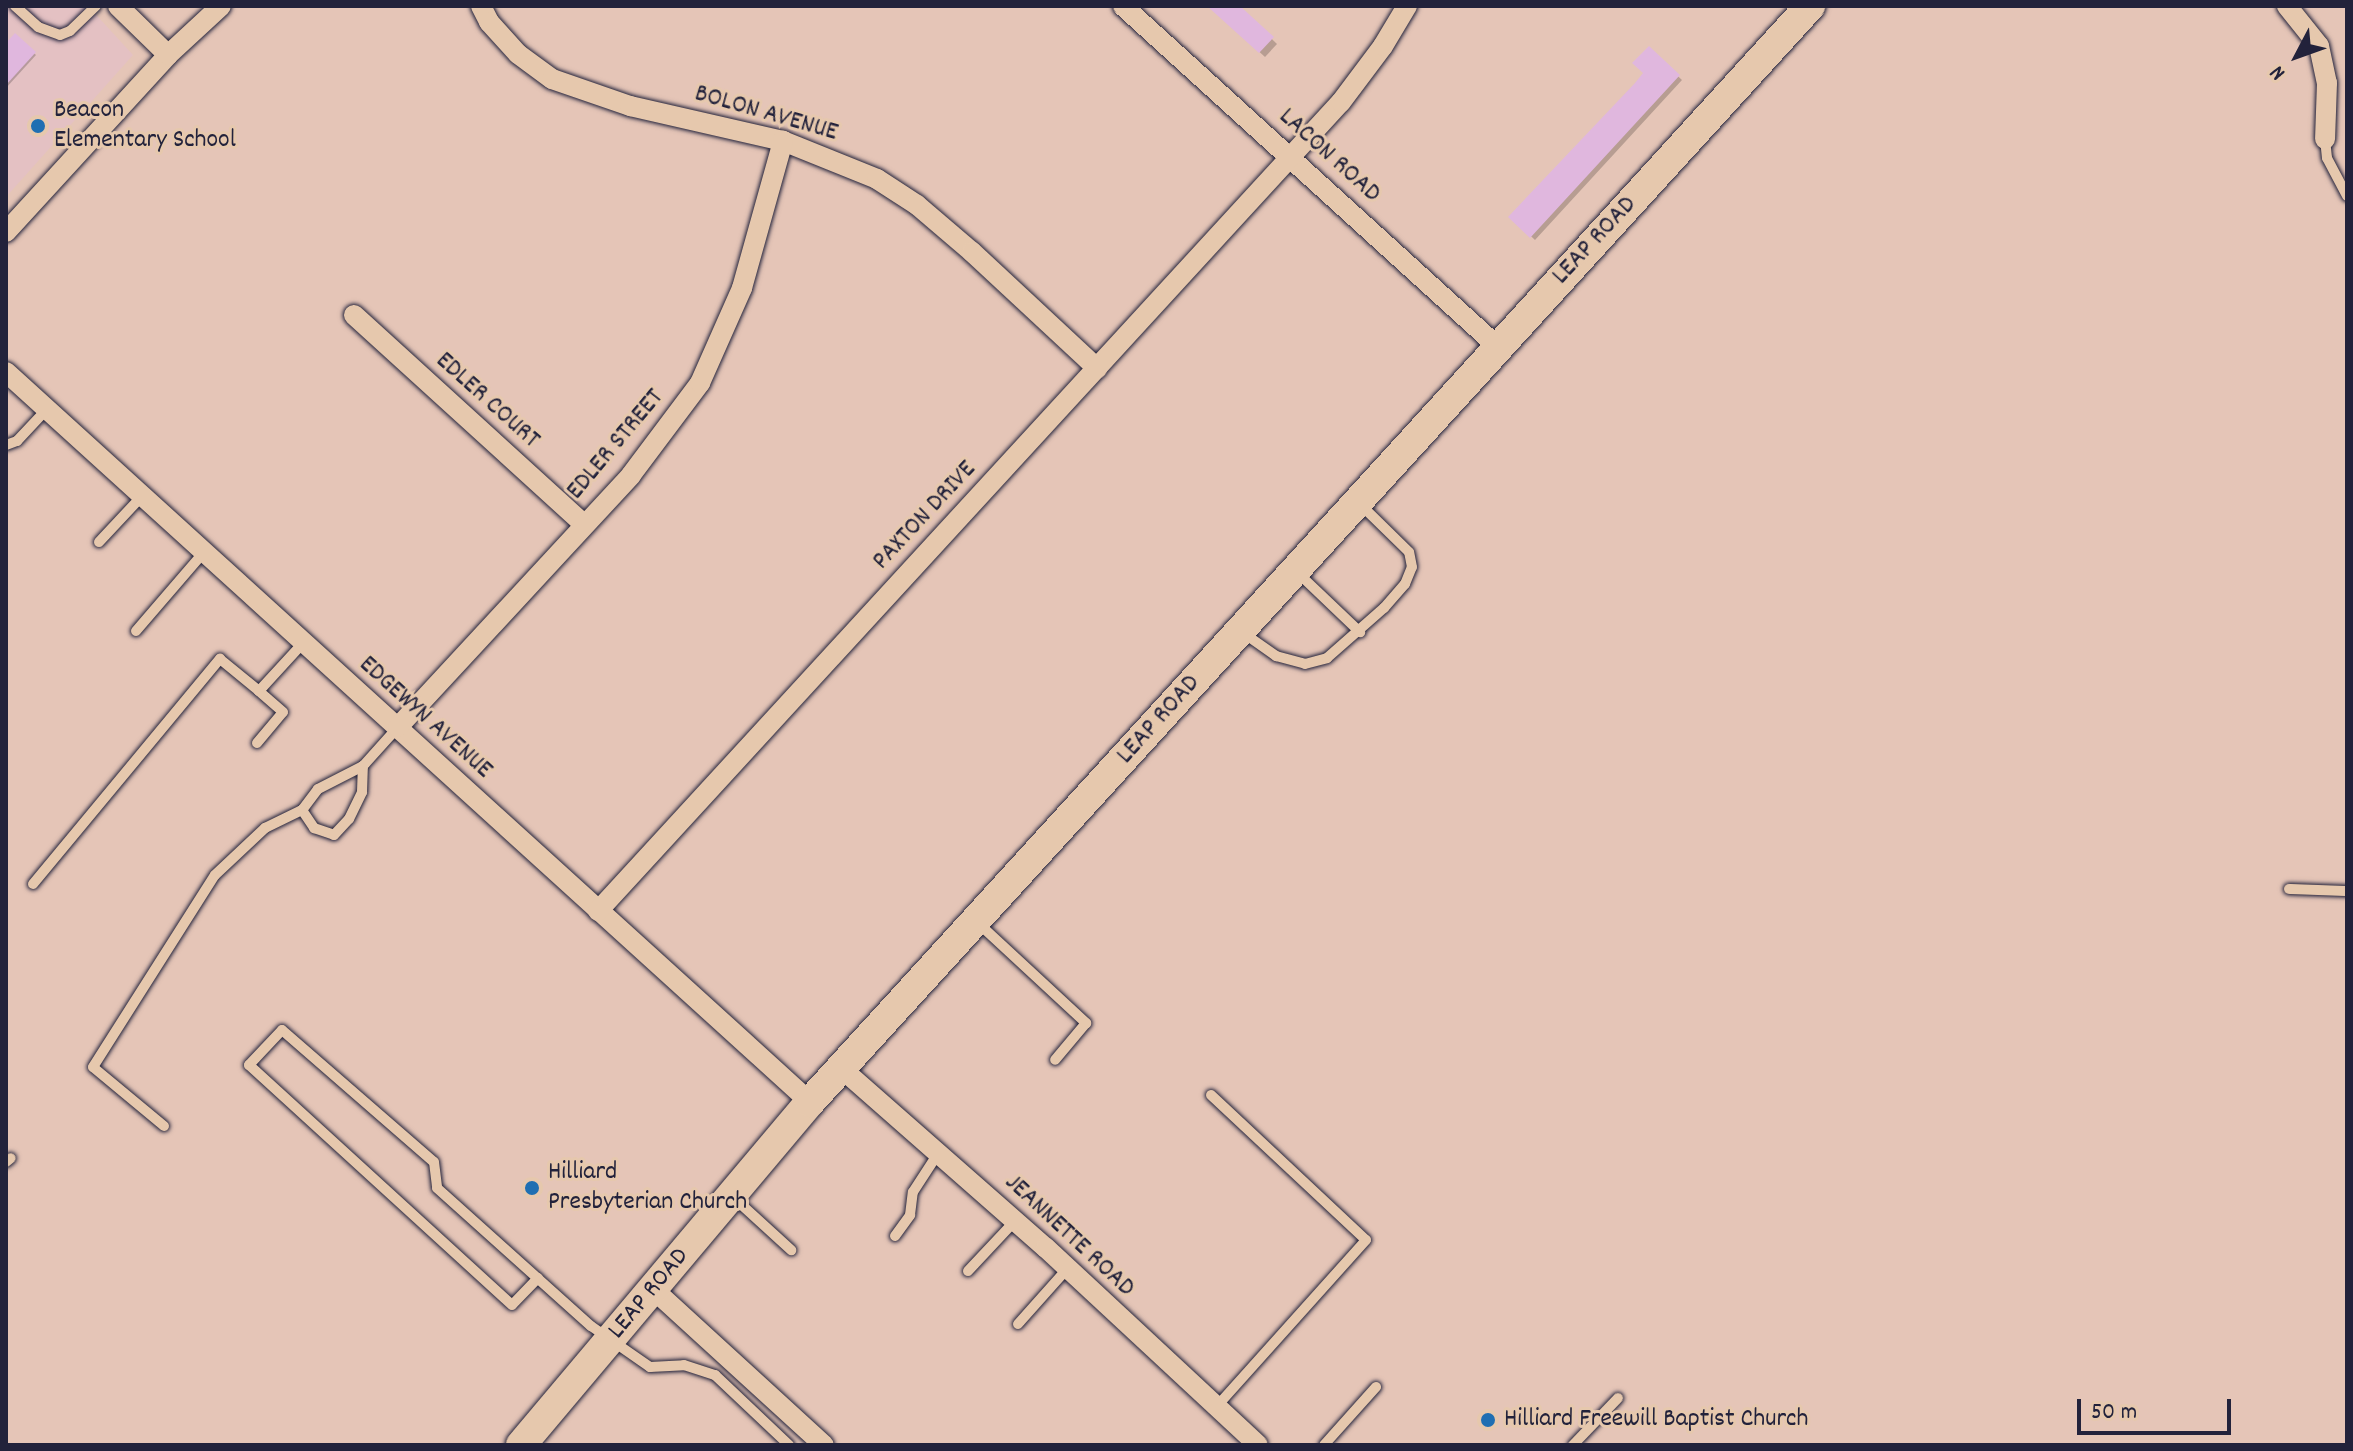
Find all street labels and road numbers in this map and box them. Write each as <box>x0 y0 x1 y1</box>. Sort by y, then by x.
street label: BOLON AVENUE <box>691 79 841 149</box>
street label: LACON ROAD <box>1272 102 1386 210</box>
street label: LEAP ROAD <box>1546 190 1644 292</box>
street label: EDLER COURT <box>428 346 546 456</box>
street label: EDLER STREET <box>561 383 671 507</box>
street label: PAXTON DRIVE <box>867 455 983 577</box>
street label: EDGEWYN AVENUE <box>352 650 498 786</box>
street label: LEAP ROAD <box>1111 669 1207 771</box>
street label: JEANNETTE ROAD <box>997 1168 1141 1304</box>
street label: LEAP ROAD <box>602 1242 696 1346</box>

